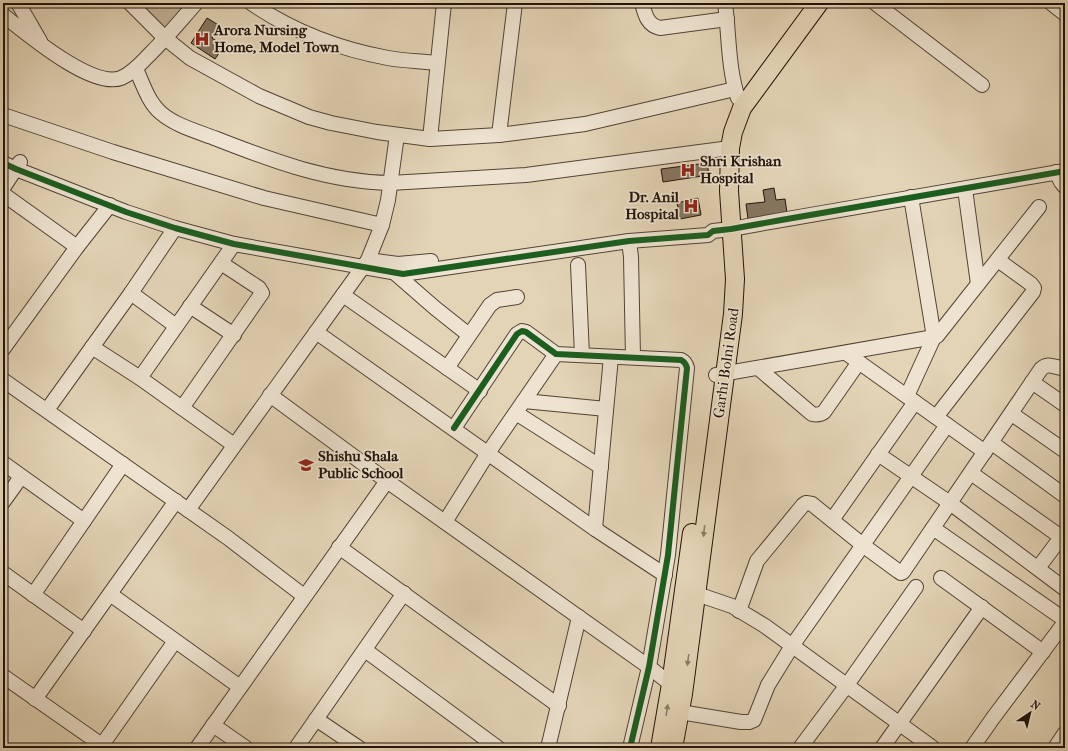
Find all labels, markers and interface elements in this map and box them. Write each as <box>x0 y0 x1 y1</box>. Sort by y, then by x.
place label: Arora Nursing Home, Model Town <box>213 21 340 56</box>
hospital icon: Arora Nursing Home, Model Town <box>193 30 211 48</box>
place label: Shri Krishan Hospital <box>700 152 782 187</box>
hospital icon: Shri Krishan Hospital <box>679 161 697 179</box>
place label: Dr. Anil Hospital <box>625 188 680 223</box>
hospital icon: Dr. Anil Hospital <box>682 197 700 215</box>
street label: Garhi Bolni Road <box>709 306 743 419</box>
place label: Shishu Shala Public School <box>318 447 404 482</box>
school or university icon: Shishu Shala Public School <box>297 456 315 474</box>
one-way arrow <box>701 525 708 537</box>
one-way arrow <box>685 654 691 666</box>
north arrow <box>1010 693 1050 733</box>
text: N <box>1028 697 1043 713</box>
one-way arrow <box>664 704 670 716</box>

